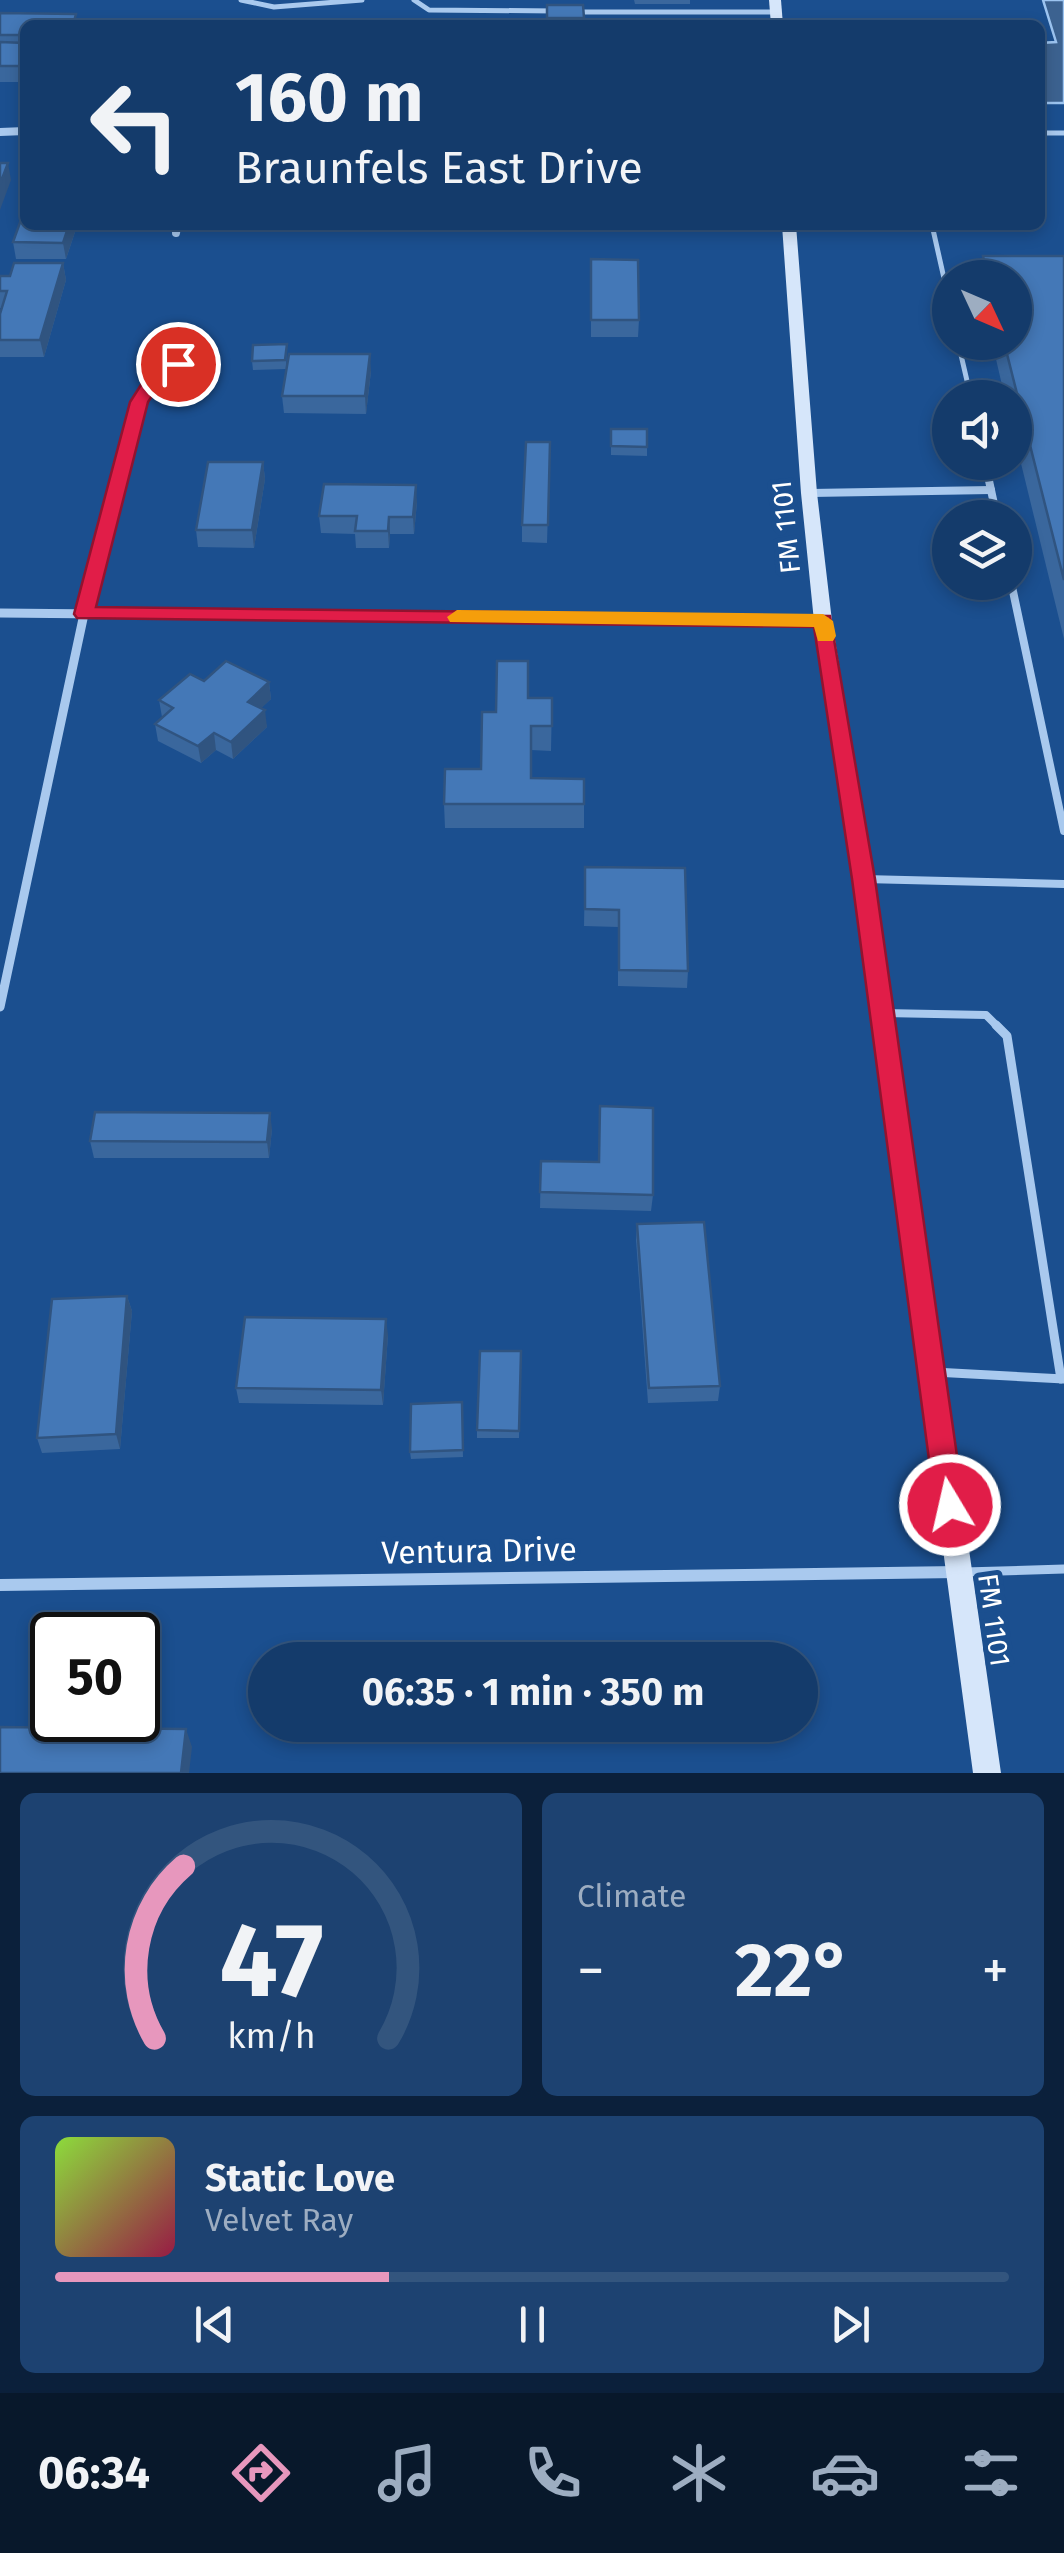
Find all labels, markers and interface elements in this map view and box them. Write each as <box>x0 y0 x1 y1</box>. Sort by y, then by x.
text: 160 m <box>235 56 424 140</box>
icon: left <box>70 60 200 190</box>
text: Braunfels East Drive <box>235 141 643 195</box>
north arrow <box>932 260 1032 360</box>
map controls <box>932 260 1032 600</box>
pin <box>136 322 221 407</box>
icon: arrive <box>151 337 206 392</box>
button: sound <box>932 380 1032 480</box>
street label: FM 1101 <box>765 479 807 575</box>
button: layers <box>932 500 1032 600</box>
position arrow <box>898 1453 1002 1557</box>
street label: Ventura Drive <box>381 1530 577 1572</box>
street label: FM 1101 <box>971 1571 1017 1669</box>
speed limit sign: 50 <box>30 1612 160 1742</box>
text: 06:35 · 1 min · 350 m <box>362 1669 704 1715</box>
text: Climate <box>577 1877 686 1915</box>
text: 47 <box>219 1899 323 2024</box>
text: 22° <box>735 1926 851 2016</box>
text: − <box>577 1938 605 2004</box>
text: + <box>982 1938 1009 2004</box>
text: km/h <box>227 2015 315 2057</box>
text: Static Love <box>205 2155 395 2201</box>
text: Velvet Ray <box>205 2201 353 2239</box>
icon: previous <box>187 2297 242 2352</box>
icon: pause <box>505 2297 560 2352</box>
icon: next <box>823 2297 878 2352</box>
icon: directions <box>226 2438 296 2508</box>
icon: music <box>372 2438 442 2508</box>
icon: phone <box>518 2438 588 2508</box>
icon: climate <box>664 2438 734 2508</box>
icon: car <box>810 2438 880 2508</box>
icon: filters <box>956 2438 1026 2508</box>
text: 06:34 <box>38 2446 150 2500</box>

